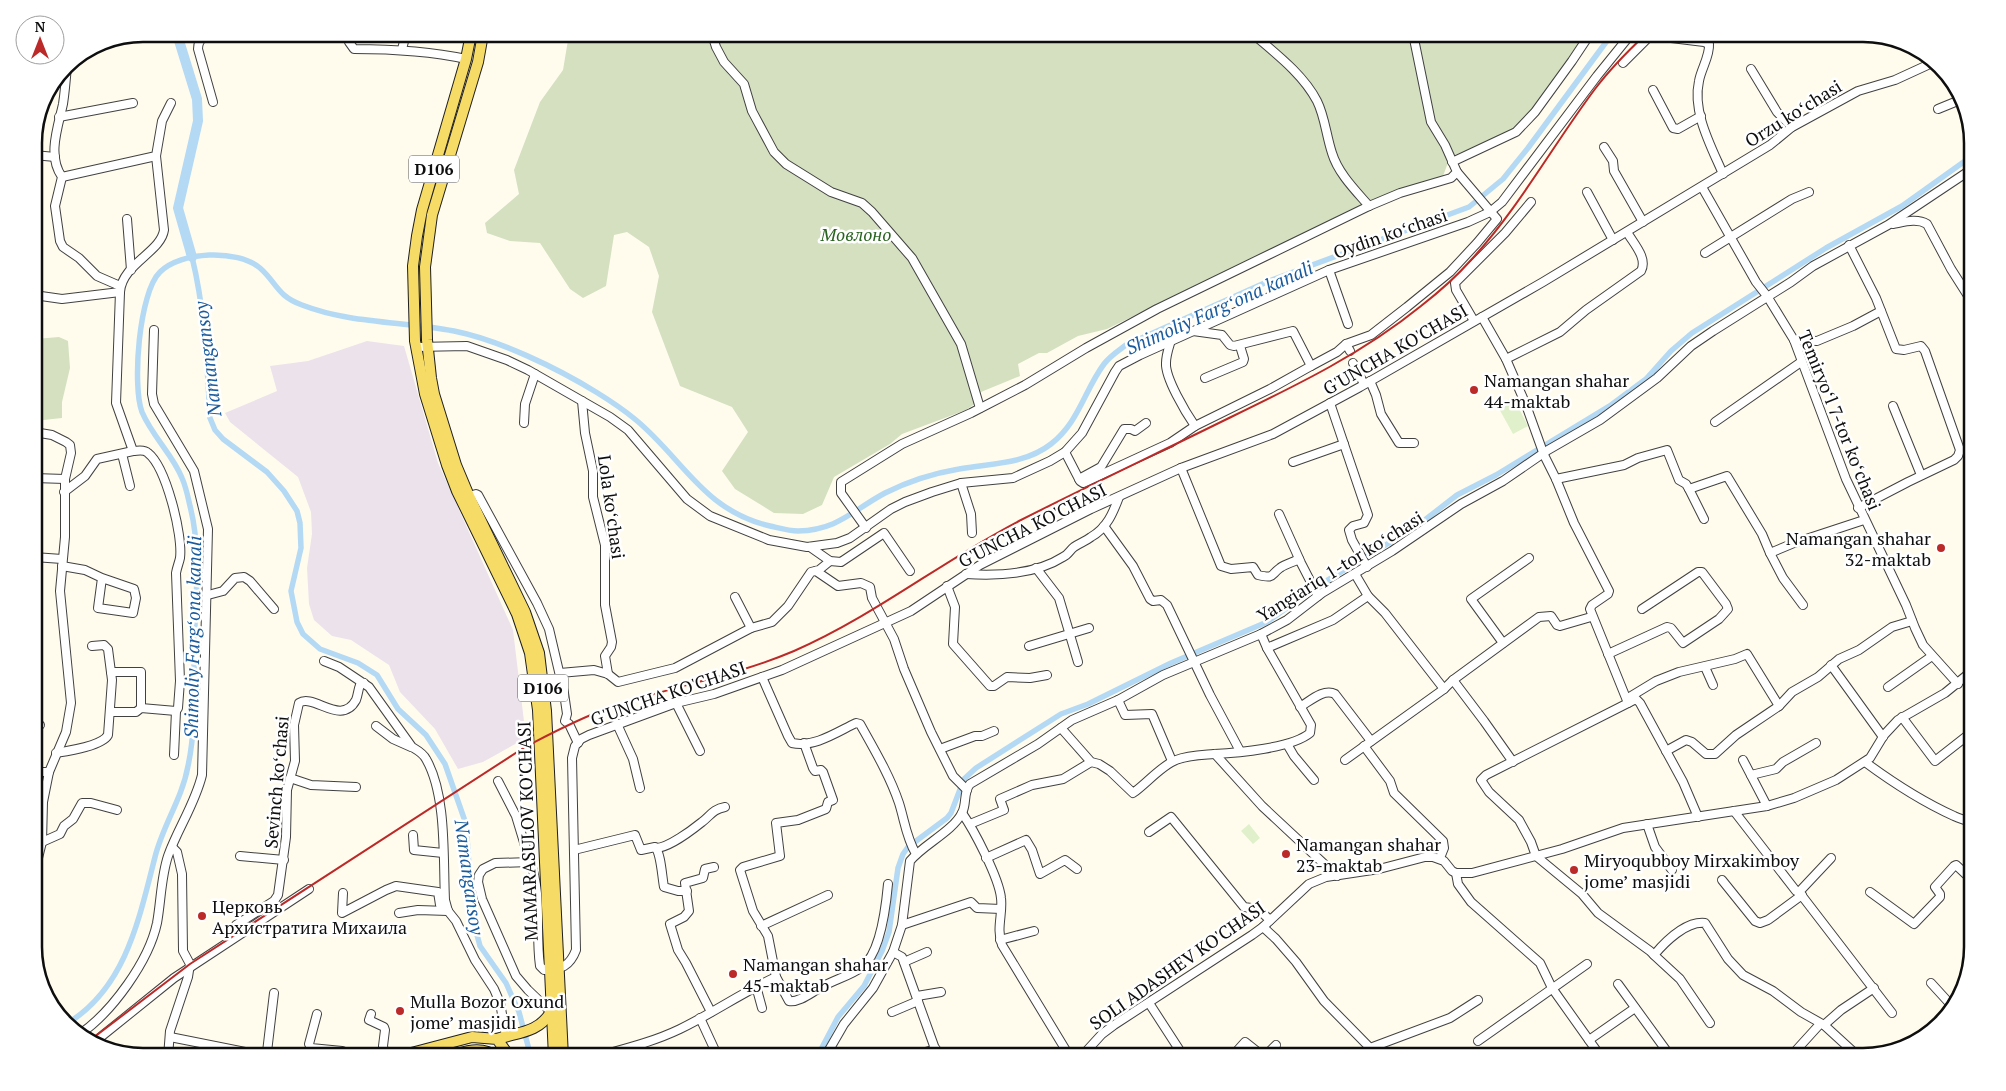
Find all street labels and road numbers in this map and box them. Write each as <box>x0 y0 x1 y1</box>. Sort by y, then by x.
street label: Orzu koʻchasi <box>1740 74 1846 152</box>
road number: D106 <box>409 156 459 182</box>
street label: Oydin koʻchasi <box>1330 202 1450 264</box>
street label: G'UNCHA KO'CHASI <box>1318 298 1472 400</box>
street label: Temiryoʻl 7-tor koʻchasi <box>1793 326 1887 514</box>
street label: Lola koʻchasi <box>593 453 631 561</box>
street label: G'UNCHA KO'CHASI <box>954 477 1110 573</box>
street label: Yangiariq 1-tor koʻchasi <box>1252 505 1428 627</box>
street label: G'UNCHA KO'CHASI <box>587 655 749 731</box>
road number: D106 <box>518 674 568 701</box>
street label: Sevinch koʻchasi <box>258 715 294 849</box>
street label: MAMARASULOV KO'CHASI <box>511 721 543 941</box>
street label: SOLI ADASHEV KO'CHASI <box>1084 895 1270 1035</box>

